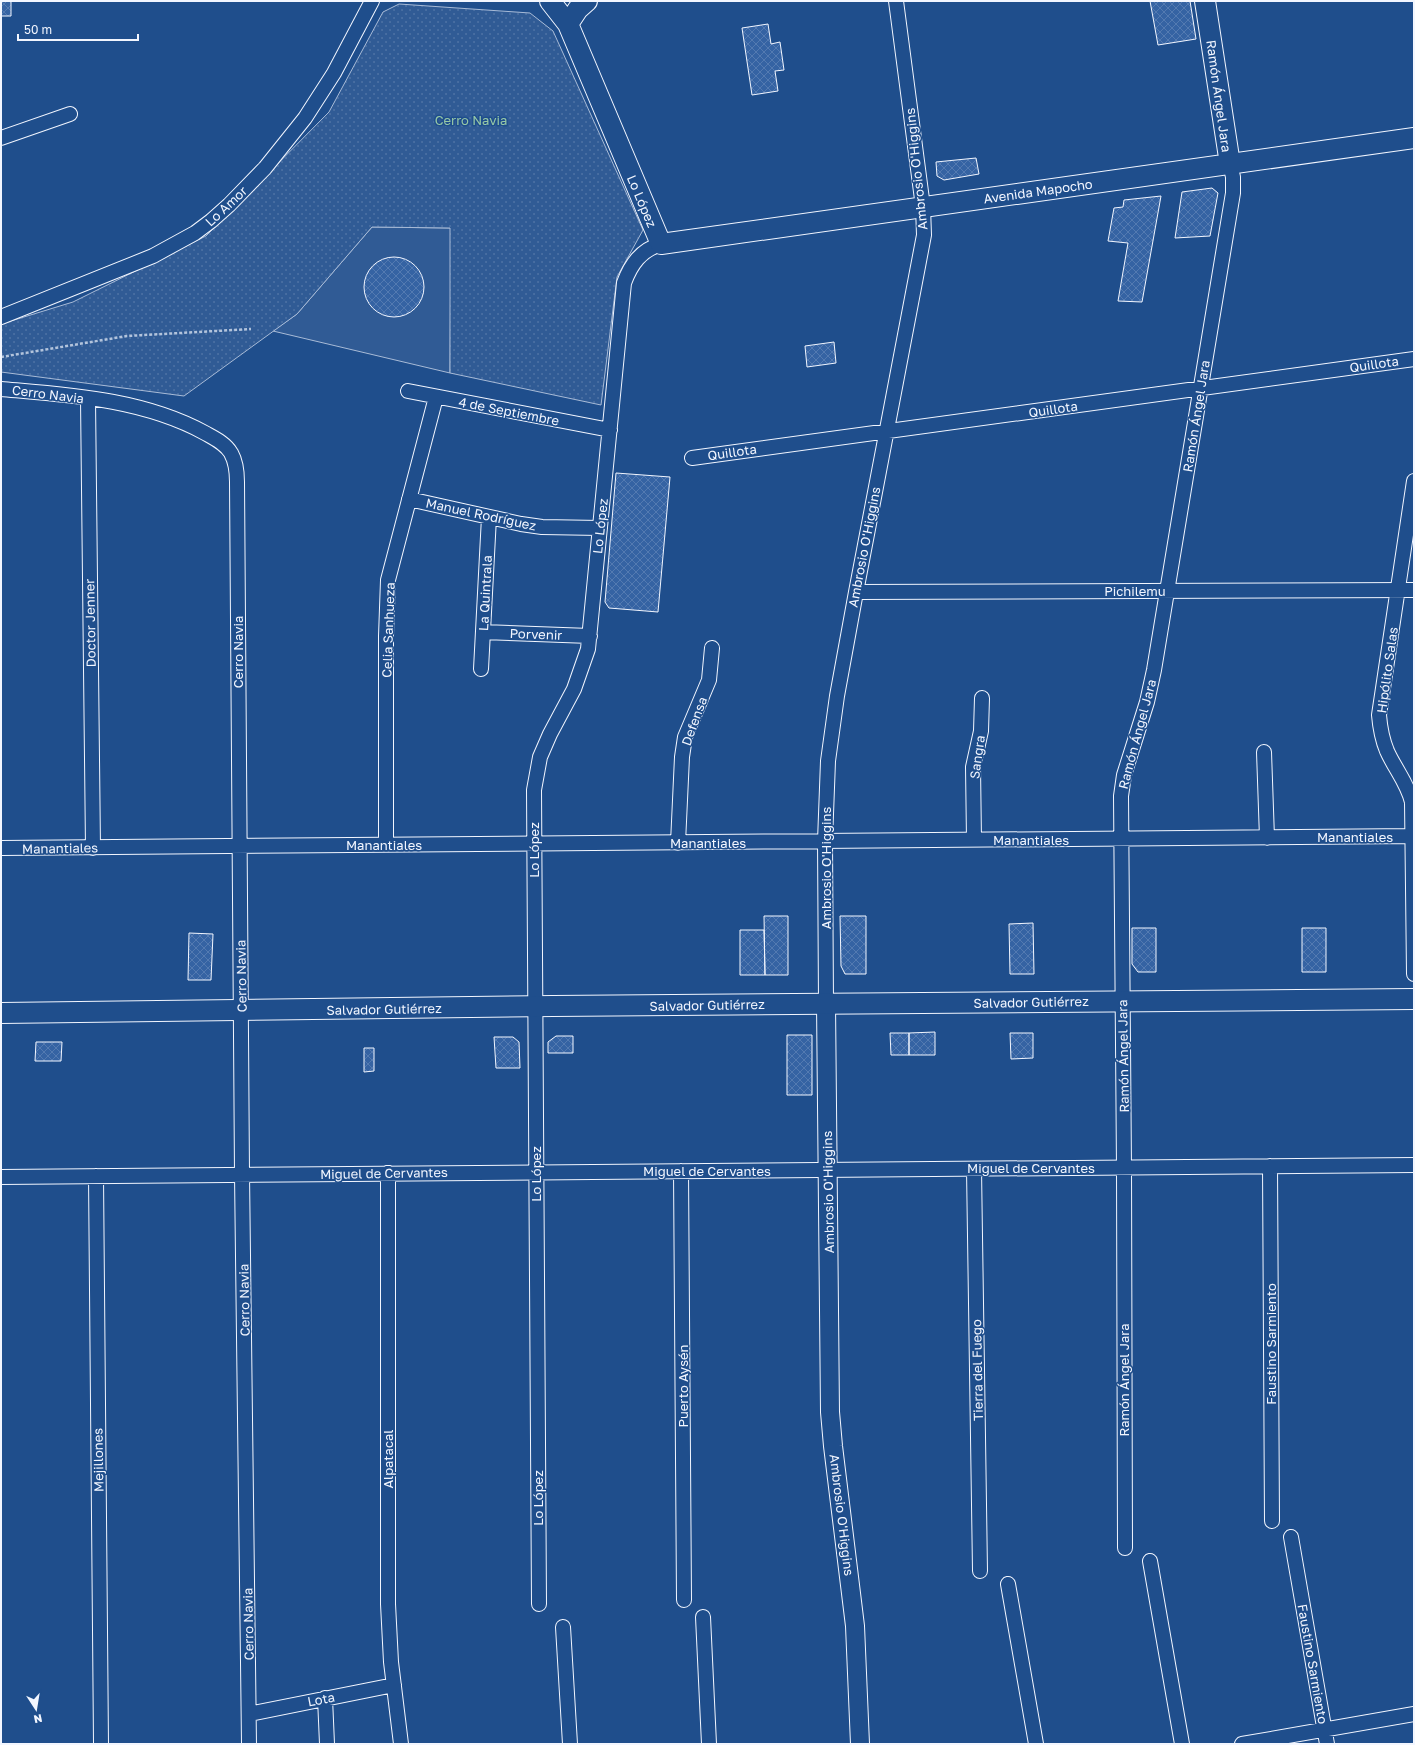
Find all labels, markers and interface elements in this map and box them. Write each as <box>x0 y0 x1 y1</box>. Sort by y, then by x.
scale bar <box>18 16 138 42</box>
text: 50 m <box>24 22 52 37</box>
street label: Ramón Ángel Jara <box>1203 39 1235 153</box>
street label: Ambrosio O'Higgins <box>902 107 930 231</box>
park label: Cerro Navia <box>435 112 507 128</box>
street label: Lo López <box>624 172 660 230</box>
street label: Avenida Mapocho <box>983 175 1094 207</box>
street label: Lo Amor <box>202 183 250 229</box>
street label: Quillota <box>1348 353 1400 375</box>
street label: Ramón Ángel Jara <box>1179 359 1213 473</box>
street label: Cerro Navia <box>11 382 85 406</box>
street label: 4 de Septiembre <box>457 393 561 429</box>
street label: Quillota <box>1027 398 1079 420</box>
street label: Quillota <box>706 441 758 463</box>
street label: Ambrosio O'Higgins <box>844 485 884 609</box>
street label: Manuel Rodríguez <box>424 494 538 534</box>
street label: Lo López <box>589 497 611 554</box>
street label: La Quintrala <box>475 555 495 631</box>
street label: Doctor Jenner <box>81 579 99 667</box>
street label: Celia Sanhueza <box>378 582 398 678</box>
street label: Pichilemu <box>1104 583 1166 599</box>
street label: Cerro Navia <box>230 616 246 688</box>
street label: Porvenir <box>509 625 563 643</box>
street label: Hipólito Salas <box>1373 626 1401 714</box>
street label: Ramón Ángel Jara <box>1115 677 1159 791</box>
street label: Defensa <box>678 694 710 748</box>
street label: Sangra <box>966 734 988 780</box>
street label: Ambrosio O'Higgins <box>818 807 834 929</box>
street label: Lo López <box>526 822 542 878</box>
street label: Manantiales <box>1317 829 1393 845</box>
street label: Manantiales <box>993 832 1069 848</box>
street label: Manantiales <box>670 835 746 851</box>
street label: Manantiales <box>346 837 422 853</box>
street label: Manantiales <box>22 839 98 857</box>
street label: Cerro Navia <box>232 940 250 1012</box>
street label: Salvador Gutiérrez <box>973 993 1089 1011</box>
street label: Salvador Gutiérrez <box>649 996 765 1014</box>
street label: Ramón Ángel Jara <box>1114 999 1132 1113</box>
street label: Salvador Gutiérrez <box>326 1000 442 1018</box>
street label: Ambrosio O'Higgins <box>819 1130 837 1253</box>
street label: Lo López <box>528 1146 544 1202</box>
street label: Miguel de Cervantes <box>967 1160 1095 1176</box>
street label: Miguel de Cervantes <box>643 1163 771 1179</box>
street label: Miguel de Cervantes <box>320 1164 448 1182</box>
street label: Cerro Navia <box>235 1264 253 1336</box>
street label: Faustino Sarmiento <box>1263 1283 1279 1405</box>
street label: Tierra del Fuego <box>968 1319 986 1421</box>
street label: Ramón Ángel Jara <box>1116 1323 1132 1437</box>
street label: Puerto Aysén <box>675 1344 691 1428</box>
street label: Mejillones <box>89 1428 107 1492</box>
street label: Alpatacal <box>380 1430 396 1488</box>
street label: Ambrosio O'Higgins <box>827 1453 857 1577</box>
street label: Lo López <box>530 1470 546 1526</box>
street label: Cerro Navia <box>239 1588 257 1660</box>
street label: Faustino Sarmiento <box>1295 1603 1331 1725</box>
north arrow <box>16 1689 56 1729</box>
street label: Lota <box>306 1689 336 1709</box>
text: N <box>33 1712 44 1726</box>

